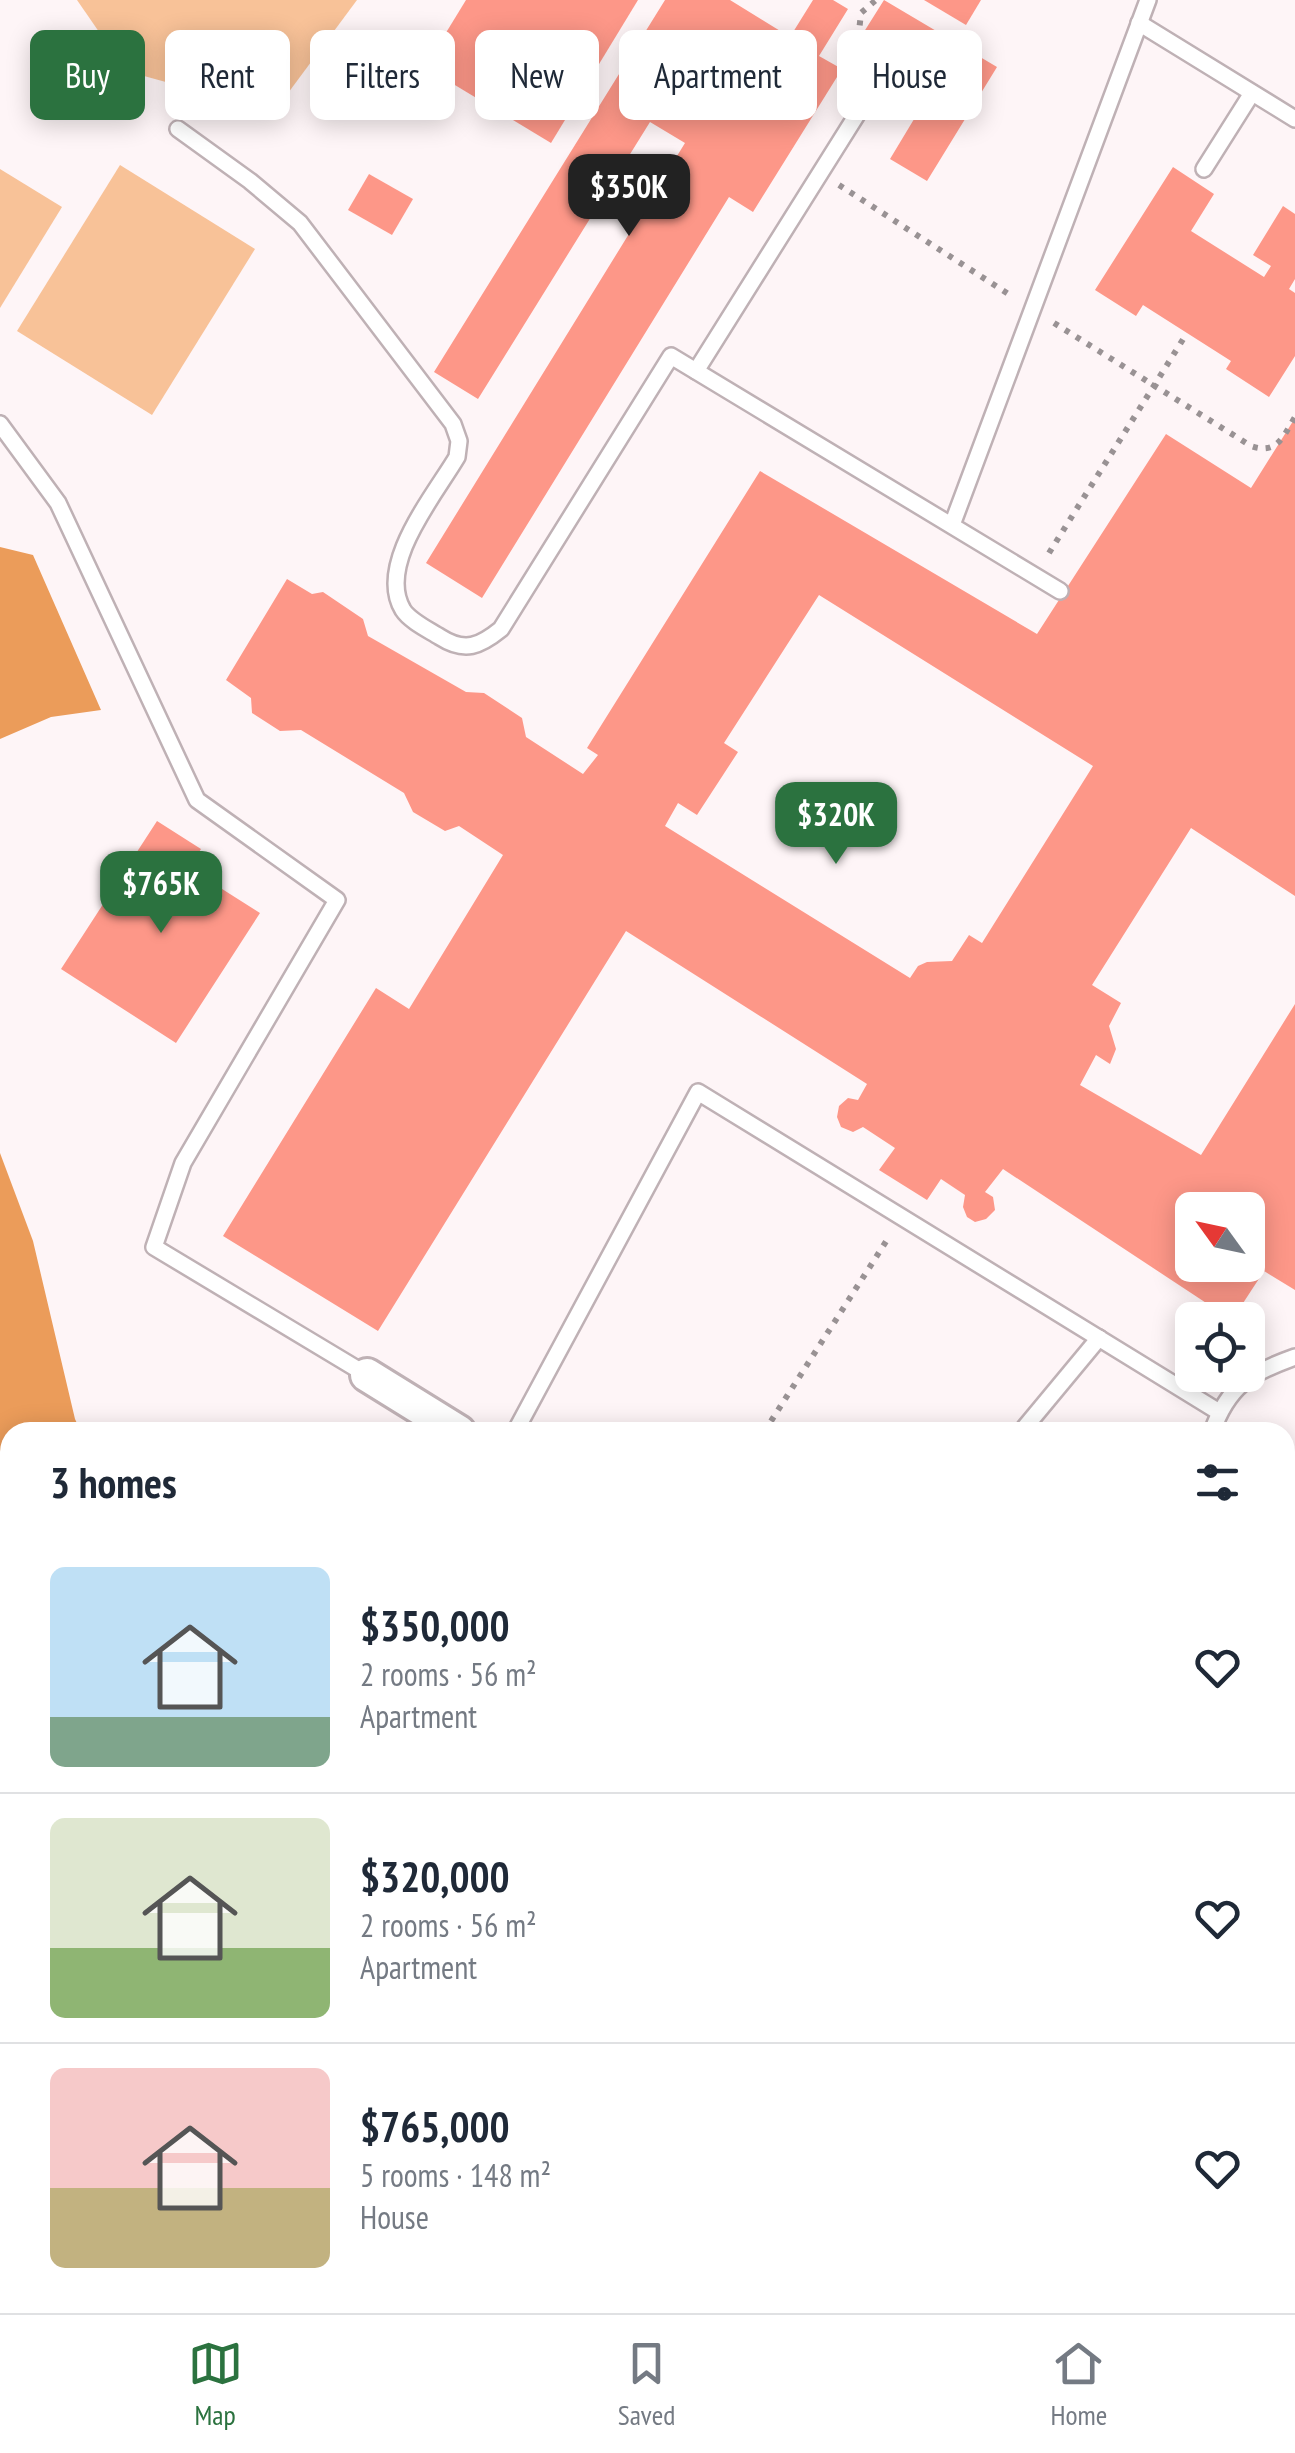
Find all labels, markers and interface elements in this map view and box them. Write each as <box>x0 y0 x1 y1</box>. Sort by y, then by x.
chip: Buy <box>30 30 145 120</box>
chip: Rent <box>165 30 290 120</box>
chip: Filters <box>310 30 455 120</box>
chip: New <box>475 30 599 120</box>
chip: Apartment <box>619 30 817 120</box>
chip: House <box>837 30 982 120</box>
pin: $350K <box>559 154 699 239</box>
text: $350K <box>590 165 668 207</box>
pin: $320K <box>766 782 906 867</box>
text: $320K <box>797 793 875 835</box>
pin: $765K <box>91 851 231 936</box>
text: $765K <box>122 862 200 904</box>
north arrow <box>1175 1192 1265 1282</box>
map controls <box>1175 1192 1265 1392</box>
button: locate <box>1175 1302 1265 1392</box>
text: 3 homes <box>50 1455 177 1510</box>
icon: filters <box>1190 1455 1245 1510</box>
text: $350,000 <box>360 1598 510 1653</box>
icon: home <box>130 1607 250 1727</box>
icon: heart <box>1190 1640 1245 1695</box>
text: 2 rooms · 56 m² <box>360 1653 537 1695</box>
text: Apartment <box>360 1695 477 1737</box>
text: $320,000 <box>360 1849 510 1904</box>
icon: home <box>130 1858 250 1978</box>
icon: heart <box>1190 1891 1245 1946</box>
text: 2 rooms · 56 m² <box>360 1904 537 1946</box>
text: Apartment <box>360 1946 477 1988</box>
text: $765,000 <box>360 2099 510 2154</box>
icon: home <box>130 2108 250 2228</box>
icon: heart <box>1190 2141 1245 2196</box>
text: 5 rooms · 148 m² <box>360 2154 551 2196</box>
text: House <box>360 2196 429 2238</box>
tab: Map <box>188 2336 243 2433</box>
tab: Saved <box>618 2336 675 2433</box>
tab: Home <box>1051 2336 1107 2433</box>

